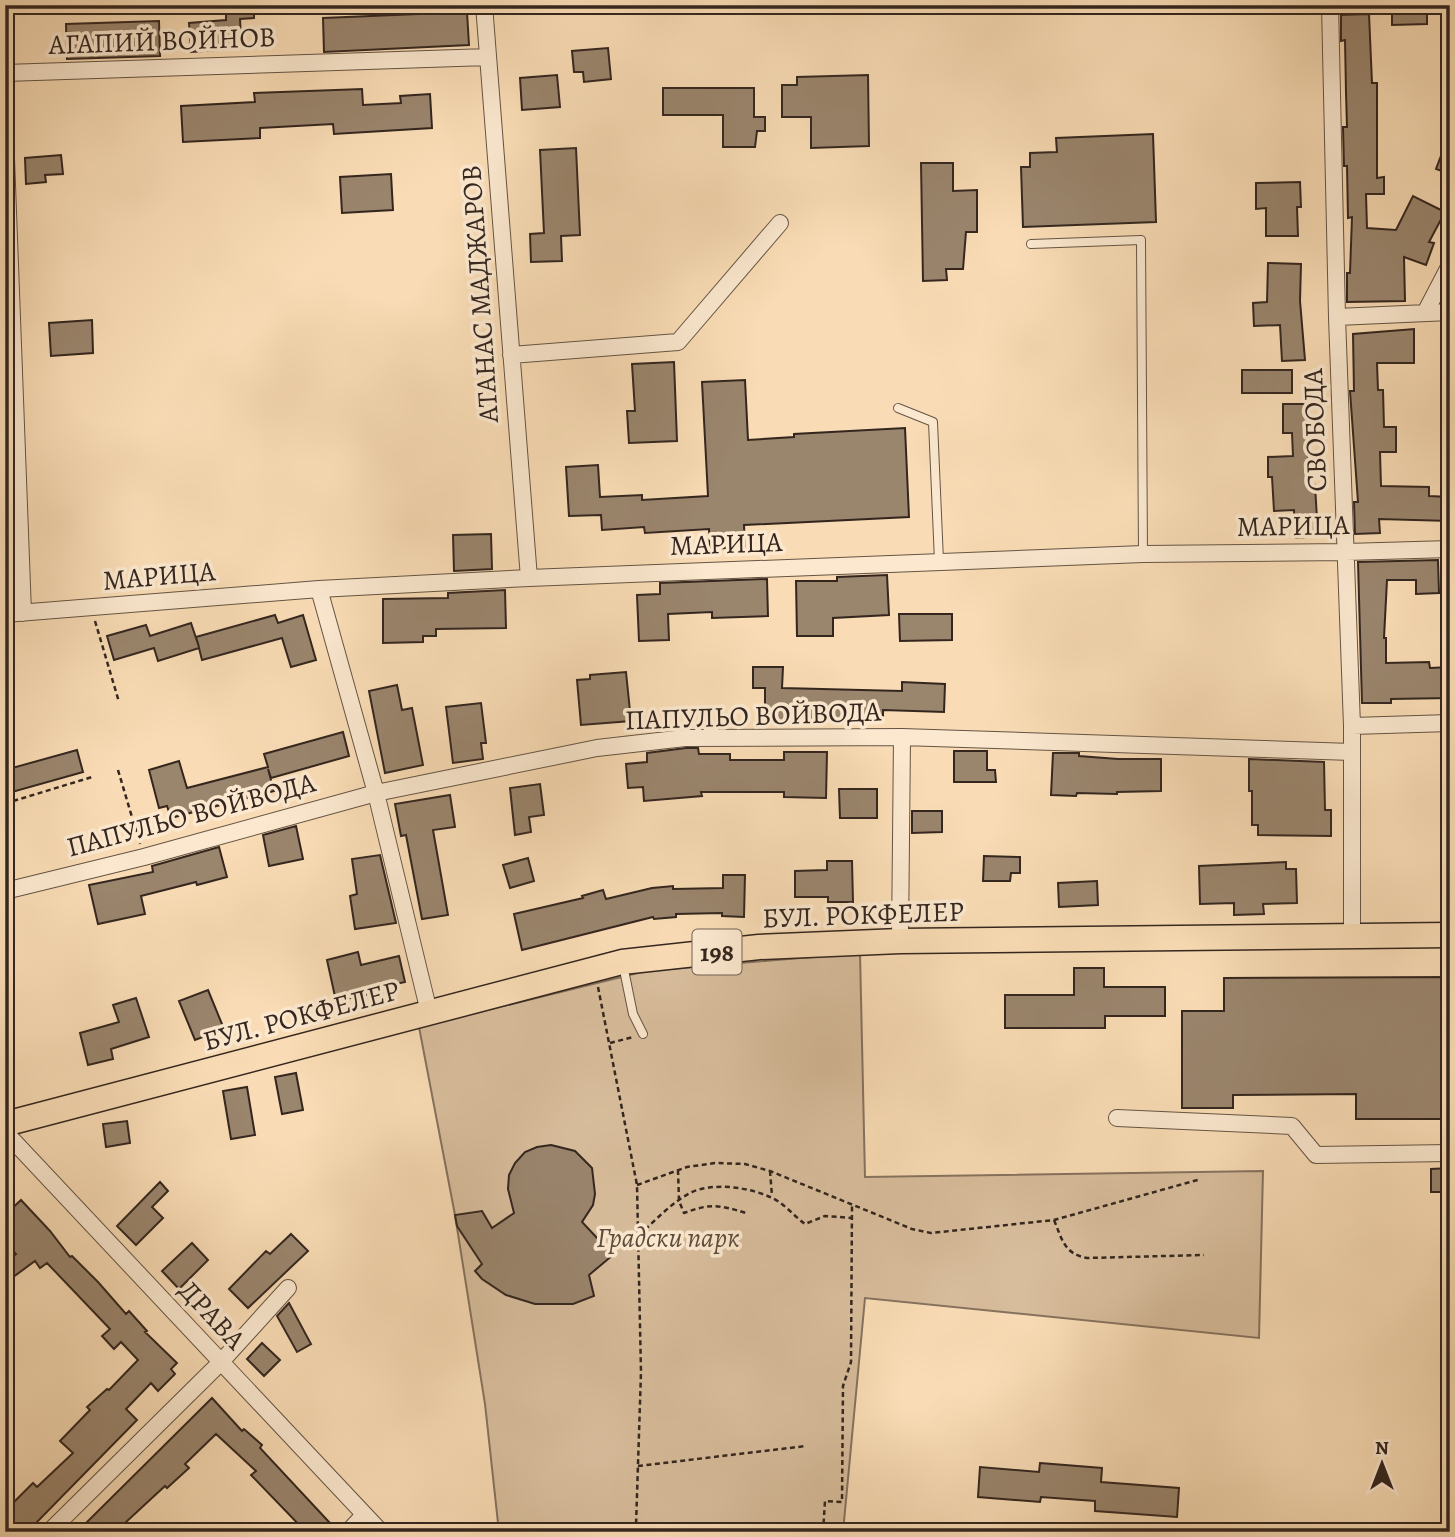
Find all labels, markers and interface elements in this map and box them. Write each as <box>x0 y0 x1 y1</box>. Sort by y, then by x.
street label: АГАПИЙ ВОЙНОВ <box>47 18 276 64</box>
street label: АТАНАС МАДЖАРОВ <box>452 164 508 425</box>
street label: СВОБОДА <box>1294 367 1336 492</box>
street label: МАРИЦА <box>1236 506 1350 546</box>
street label: МАРИЦА <box>669 523 784 565</box>
street label: МАРИЦА <box>101 552 218 600</box>
street label: ПАПУЛЬО ВОЙВОДА <box>624 693 882 739</box>
street label: ПАПУЛЬО ВОЙВОДА <box>62 763 320 866</box>
street label: БУЛ. РОКФЕЛЕР <box>761 892 965 938</box>
road number: 198 <box>692 930 742 974</box>
street label: БУЛ. РОКФЕЛЕР <box>199 972 403 1060</box>
park label: Градски парк <box>596 1219 740 1257</box>
street label: ДРАВА <box>170 1272 254 1358</box>
north arrow <box>1346 1428 1416 1498</box>
text: N <box>1375 1435 1389 1461</box>

